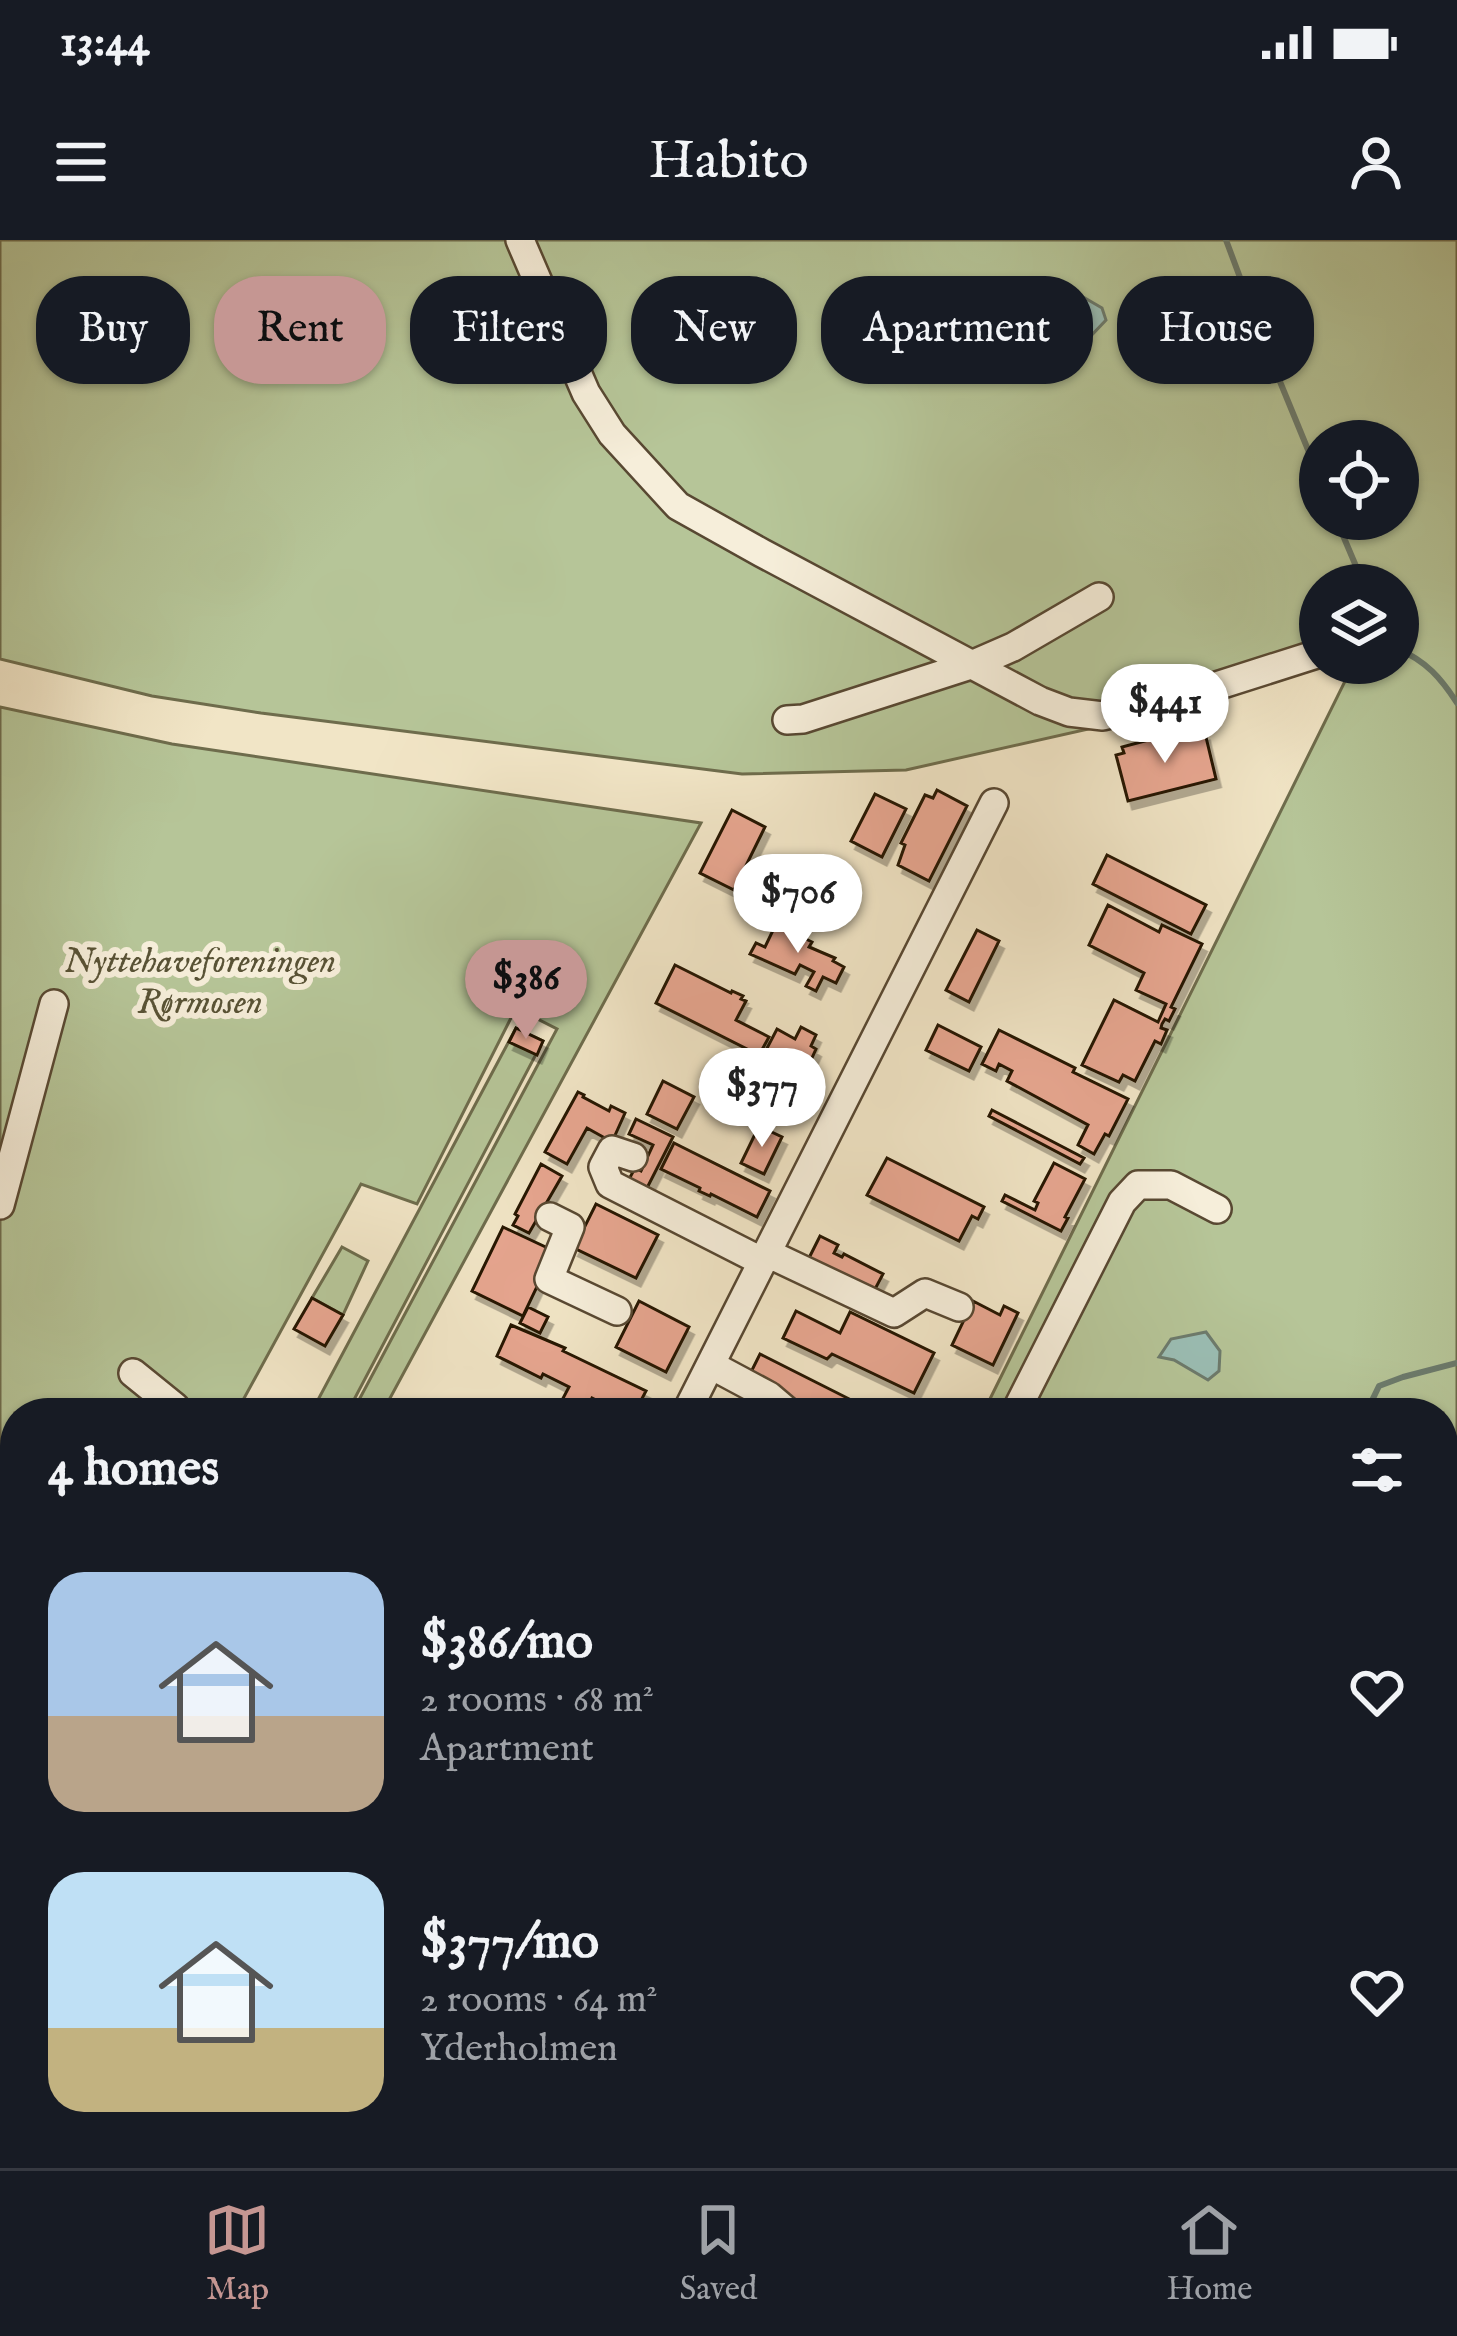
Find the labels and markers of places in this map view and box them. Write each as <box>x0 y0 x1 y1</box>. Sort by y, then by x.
pin: $441 <box>1094 664 1236 766</box>
pin: $706 <box>727 854 869 956</box>
pin: $386 <box>455 940 597 1042</box>
pin: $377 <box>691 1048 833 1150</box>

